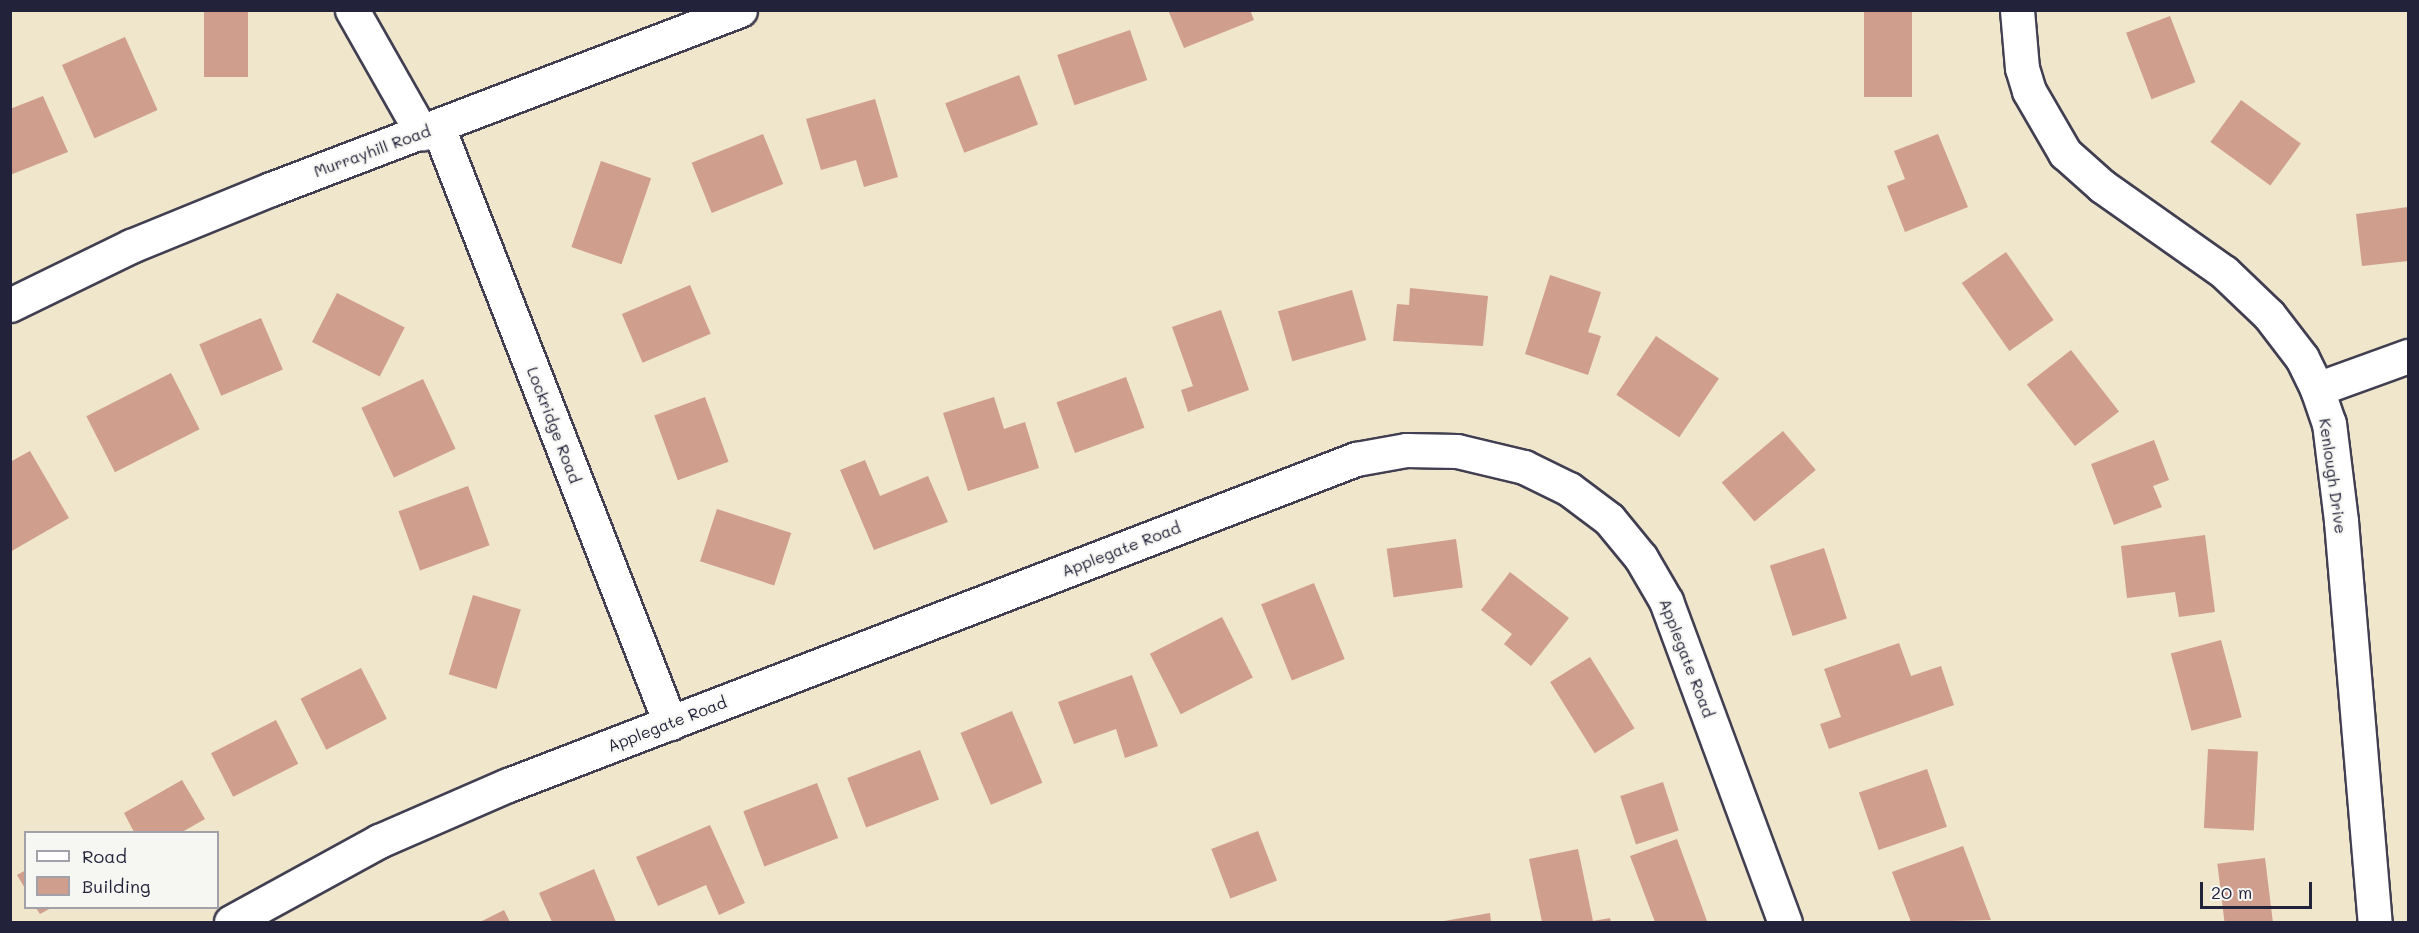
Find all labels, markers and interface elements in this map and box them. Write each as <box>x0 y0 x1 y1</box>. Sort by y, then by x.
street label: Murrayhill Road <box>311 121 433 181</box>
street label: Lockridge Road <box>523 364 585 486</box>
street label: Kenlough Drive <box>2315 417 2351 535</box>
street label: Applegate Road <box>1059 517 1183 581</box>
street label: Applegate Road <box>1655 596 1719 720</box>
street label: Applegate Road <box>605 692 729 756</box>
legend <box>24 831 219 909</box>
text: Road <box>82 844 127 868</box>
scale bar <box>2203 870 2316 908</box>
text: Building <box>82 874 150 898</box>
text: 20 m <box>2211 880 2252 904</box>

